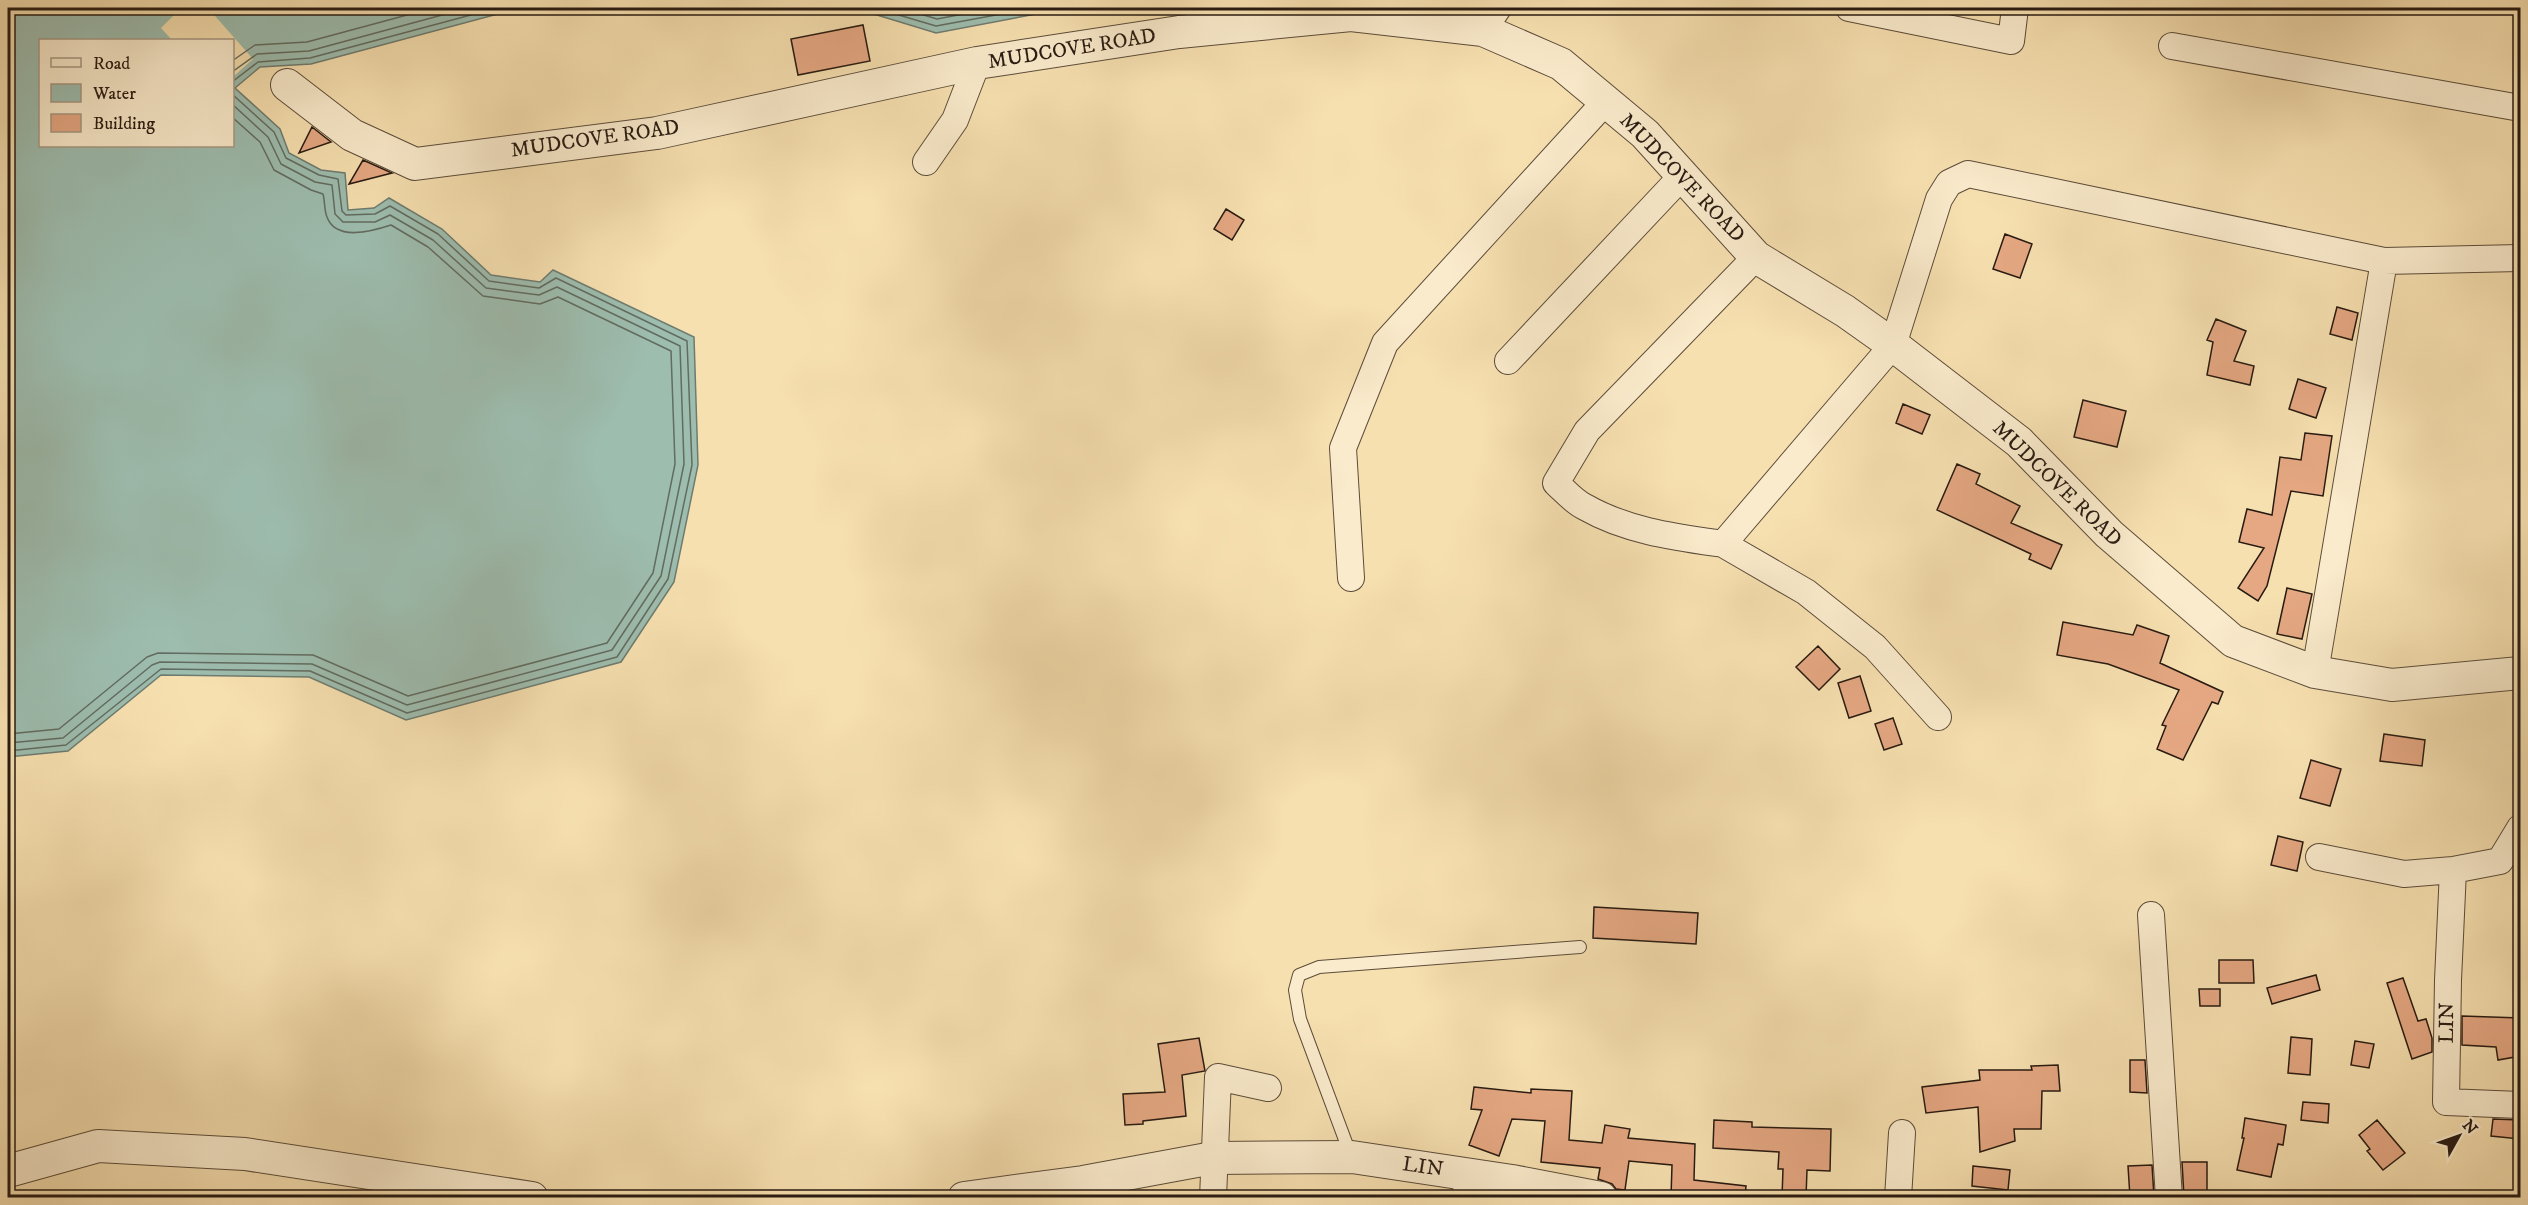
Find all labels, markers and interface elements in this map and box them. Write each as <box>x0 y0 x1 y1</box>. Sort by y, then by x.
street label: MUDCOVE ROAD <box>986 23 1158 75</box>
legend <box>39 39 234 147</box>
text: Road <box>93 53 130 75</box>
text: Water <box>92 83 136 105</box>
street label: MUDCOVE ROAD <box>1614 108 1750 248</box>
text: Building <box>93 113 155 135</box>
street label: MUDCOVE ROAD <box>509 114 681 164</box>
street label: MUDCOVE ROAD <box>1987 416 2127 552</box>
street label: LIN <box>2434 1002 2460 1044</box>
north arrow <box>2429 1106 2489 1166</box>
text: N <box>2458 1116 2482 1138</box>
street label: LIN <box>1401 1151 1445 1183</box>

